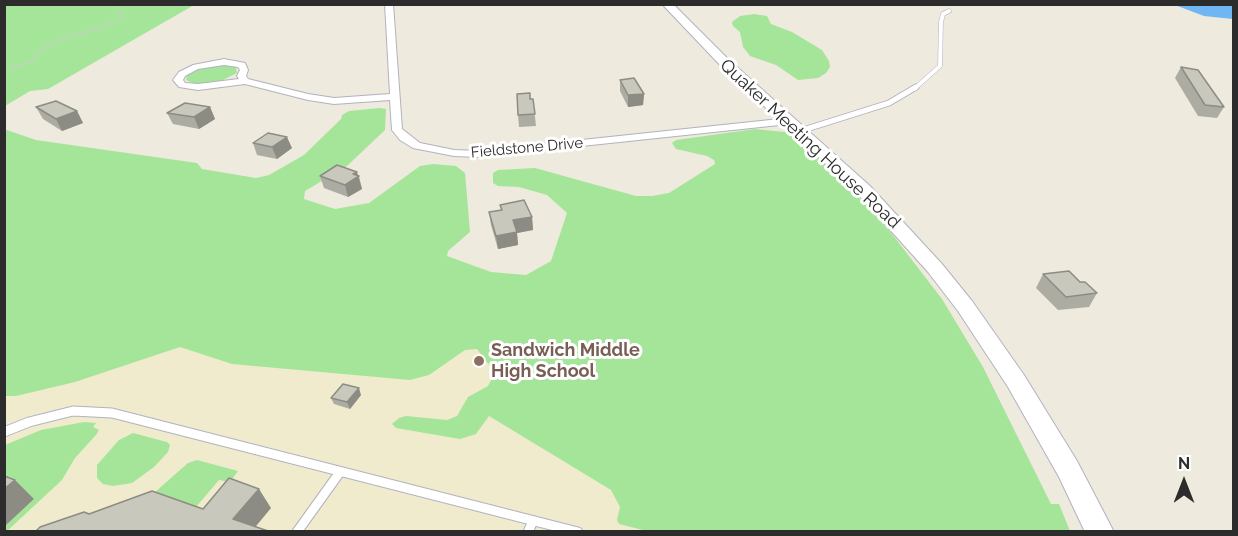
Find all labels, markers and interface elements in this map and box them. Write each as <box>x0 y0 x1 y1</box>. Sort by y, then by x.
street label: Quaker Meeting House Road <box>715 55 905 233</box>
street label: Fieldstone Drive <box>470 134 584 162</box>
place label: Sandwich Middle High School <box>491 340 640 382</box>
marker: Sandwich Middle High School <box>472 354 486 368</box>
north arrow <box>1154 452 1214 512</box>
text: N <box>1178 454 1190 473</box>

